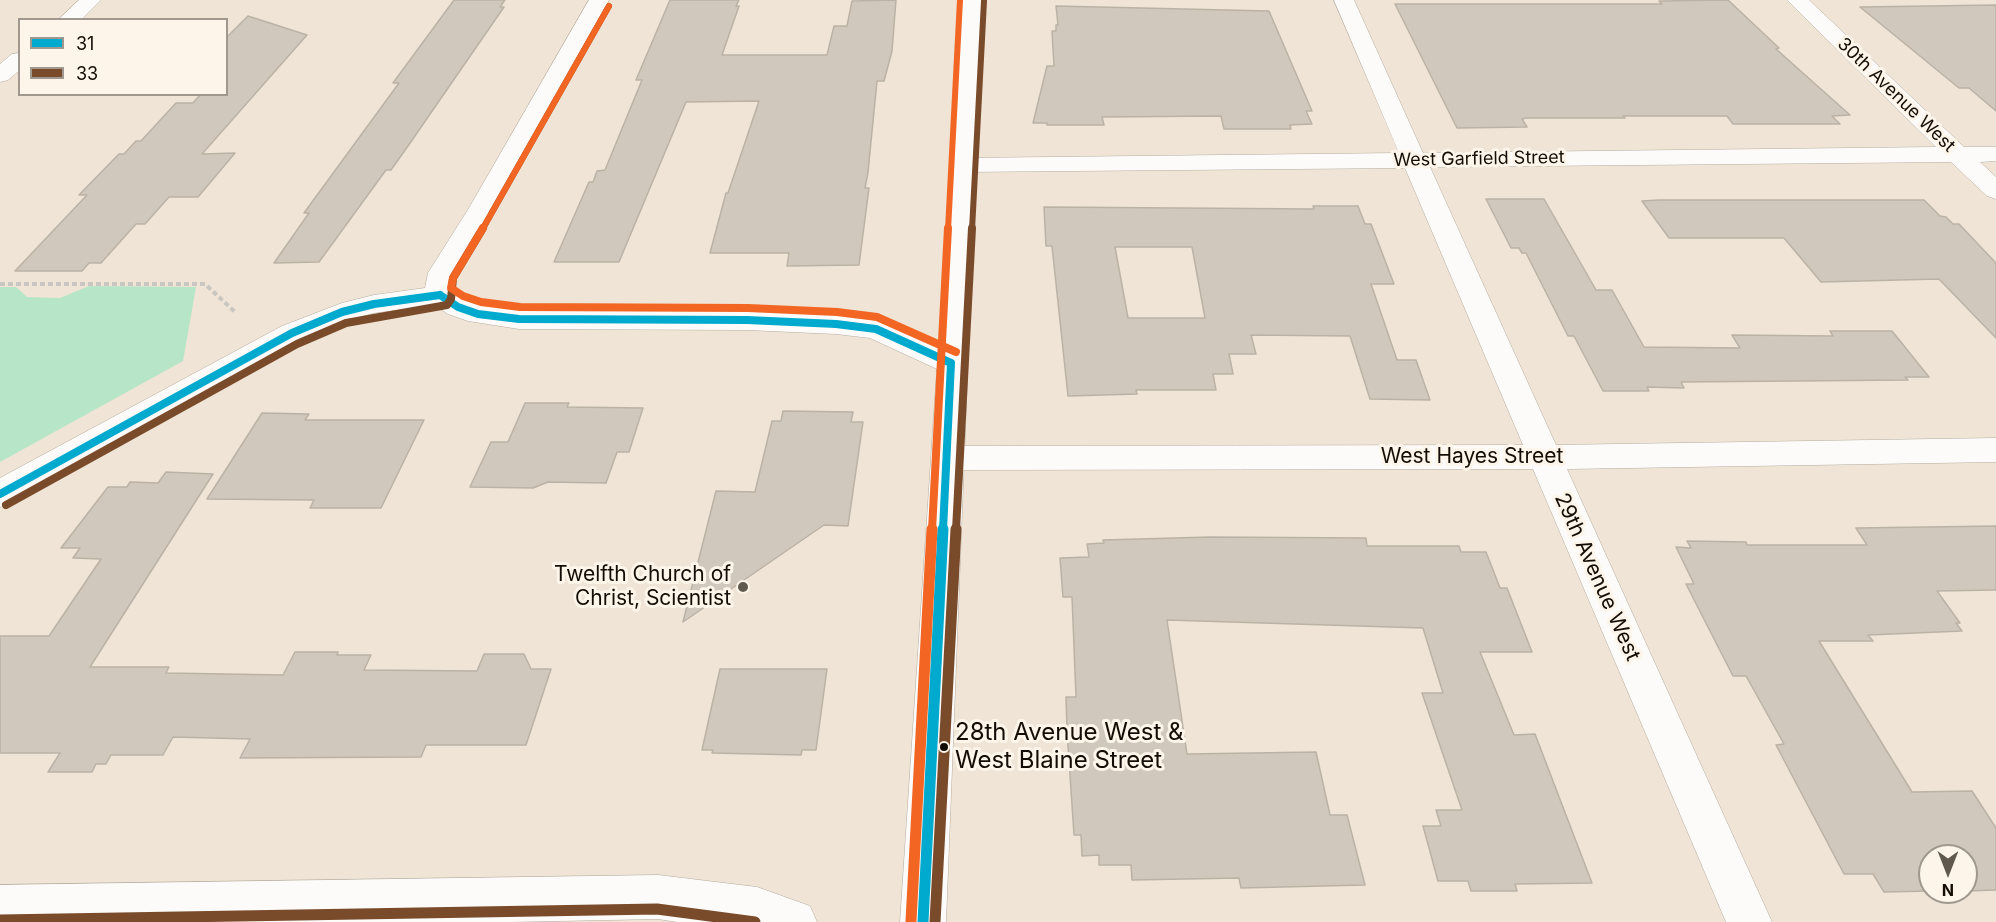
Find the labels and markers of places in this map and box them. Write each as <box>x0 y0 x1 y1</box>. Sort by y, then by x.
place label: Twelfth Church of Christ, Scientist <box>554 562 731 612</box>
marker: Twelfth Church of Christ, Scientist <box>736 580 750 594</box>
place label: 28th Avenue West & West Blaine Street <box>955 719 1183 775</box>
marker: 28th Avenue West & West Blaine Street <box>938 741 950 753</box>

